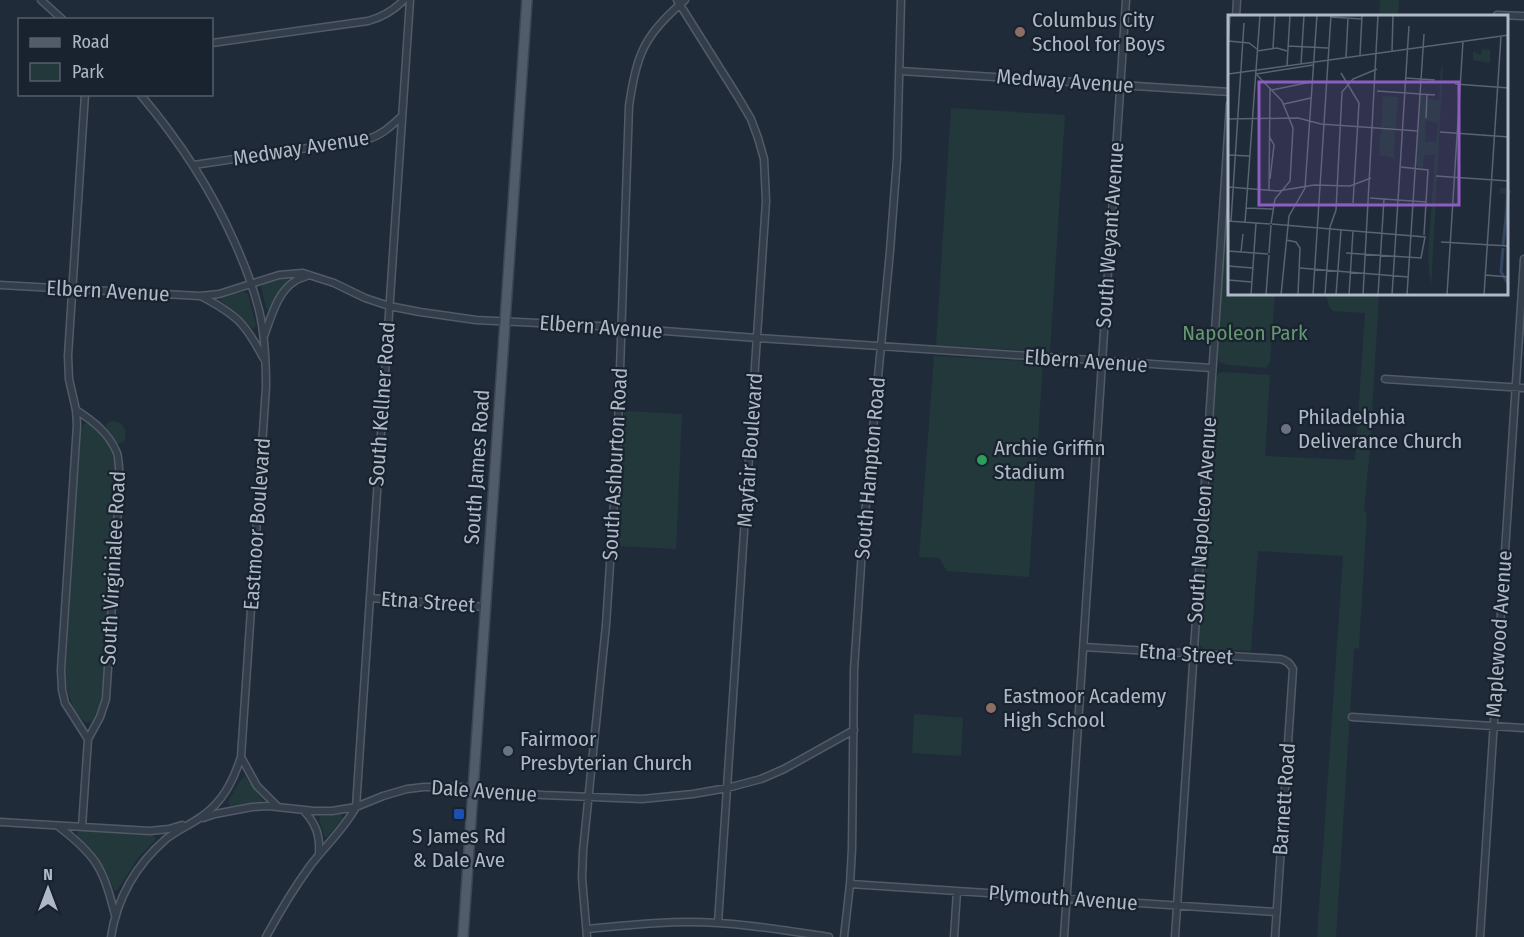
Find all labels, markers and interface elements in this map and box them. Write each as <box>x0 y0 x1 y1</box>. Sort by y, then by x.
place label: Columbus City School for Boys <box>1032 7 1165 57</box>
inset map <box>1228 15 1509 296</box>
legend <box>18 18 213 96</box>
marker: Columbus City School for Boys <box>1013 25 1027 39</box>
text: Road <box>72 31 109 53</box>
text: Park <box>72 61 105 83</box>
street label: Medway Avenue <box>996 63 1134 99</box>
street label: Medway Avenue <box>231 124 371 172</box>
street label: South Weyant Avenue <box>1091 141 1129 329</box>
street label: Elbern Avenue <box>46 275 170 307</box>
street label: Elbern Avenue <box>539 310 663 344</box>
park label: Napoleon Park <box>1182 320 1308 346</box>
street label: South Kellner Road <box>363 321 401 487</box>
street label: Elbern Avenue <box>1024 344 1148 378</box>
street label: South Ashburton Road <box>597 367 633 561</box>
street label: Mayfair Boulevard <box>732 372 768 528</box>
street label: South Hampton Road <box>849 376 891 560</box>
street label: South James Road <box>459 389 495 545</box>
place label: Philadelphia Deliverance Church <box>1298 404 1462 454</box>
street label: South Napoleon Avenue <box>1182 416 1222 624</box>
marker: Philadelphia Deliverance Church <box>1279 422 1293 436</box>
place label: Archie Griffin Stadium <box>994 435 1106 485</box>
street label: Eastmoor Boulevard <box>238 437 276 611</box>
marker: Archie Griffin Stadium <box>975 453 989 467</box>
street label: South Virginialee Road <box>95 470 131 666</box>
street label: Maplewood Avenue <box>1480 550 1518 718</box>
street label: Etna Street <box>380 586 476 618</box>
street label: Etna Street <box>1138 638 1234 670</box>
place label: Eastmoor Academy High School <box>1003 683 1167 733</box>
marker: Eastmoor Academy High School <box>984 701 998 715</box>
place label: Fairmoor Presbyterian Church <box>520 726 692 776</box>
street label: Barnett Road <box>1267 742 1301 856</box>
marker: Fairmoor Presbyterian Church <box>501 744 515 758</box>
street label: Dale Avenue <box>430 774 538 808</box>
marker: S James Rd & Dale Ave <box>452 807 466 821</box>
place label: S James Rd & Dale Ave <box>412 823 506 873</box>
north arrow <box>18 859 78 919</box>
text: N <box>43 865 53 884</box>
street label: Plymouth Avenue <box>987 880 1139 916</box>

